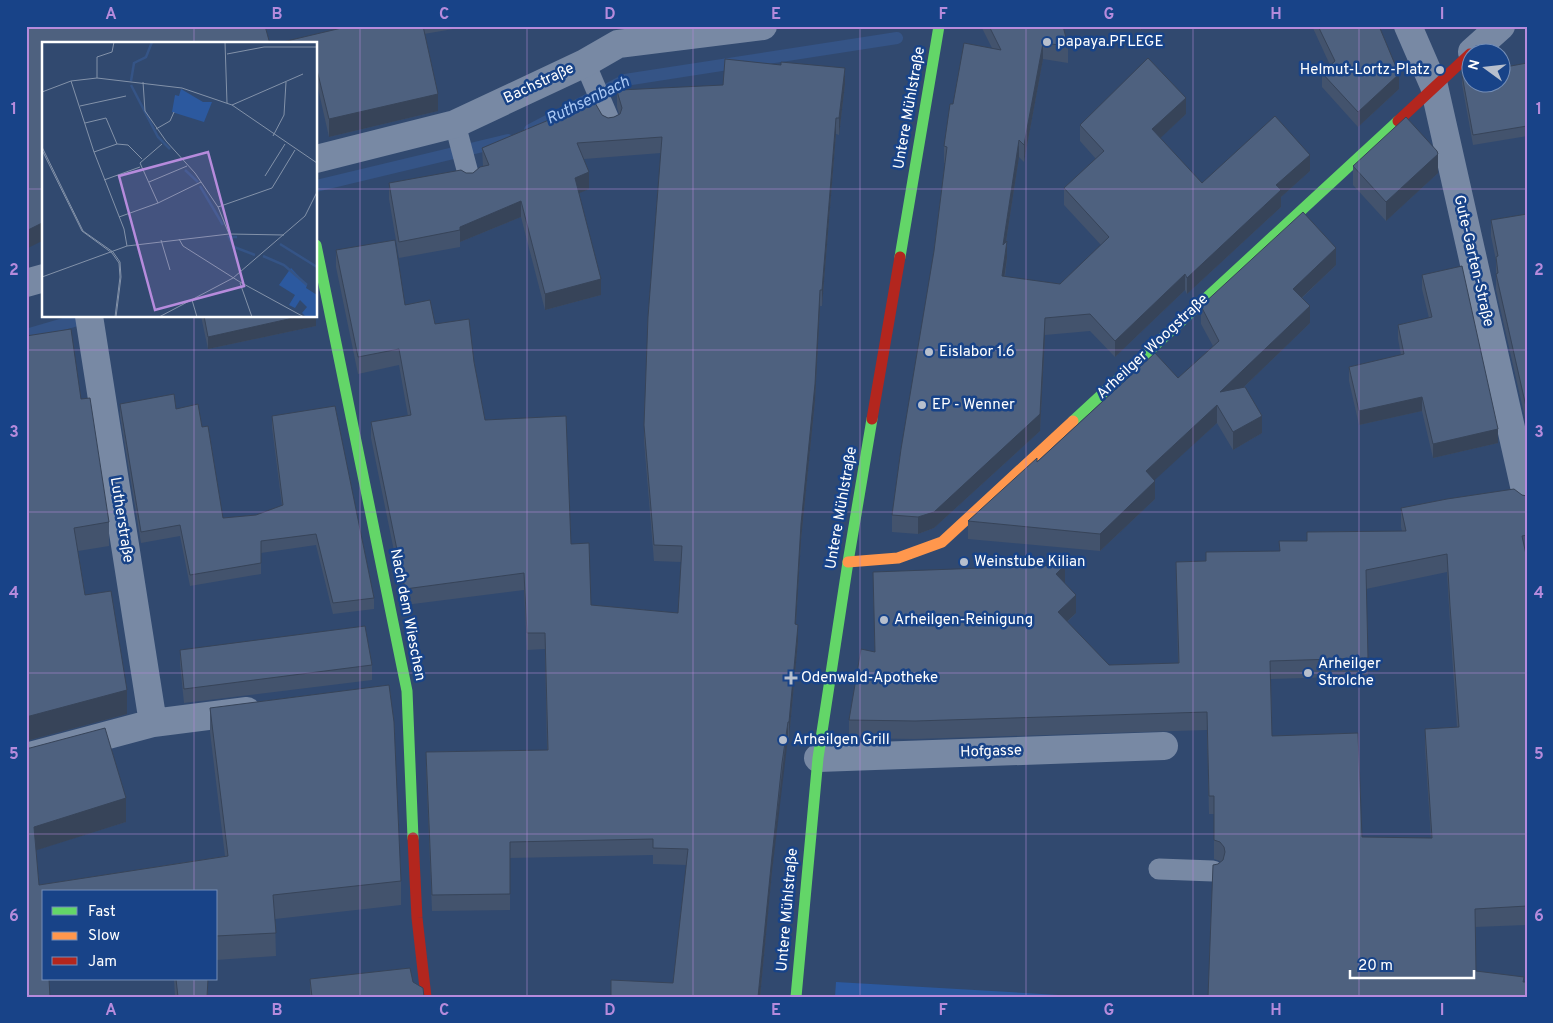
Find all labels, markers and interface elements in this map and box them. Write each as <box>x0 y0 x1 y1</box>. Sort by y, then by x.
text: A <box>105 5 117 25</box>
text: B <box>271 5 283 25</box>
text: C <box>439 5 449 25</box>
text: D <box>604 5 616 25</box>
text: E <box>771 5 781 25</box>
text: F <box>938 5 948 25</box>
text: G <box>1104 5 1114 25</box>
text: H <box>1270 5 1282 25</box>
text: I <box>1440 5 1444 25</box>
place label: papaya.PFLEGE <box>1057 33 1163 52</box>
marker: papaya.PFLEGE <box>1041 36 1053 48</box>
inset map <box>42 42 318 318</box>
north arrow <box>1460 42 1510 92</box>
street label: Untere Mühlstraße <box>890 45 930 171</box>
text: N <box>1465 58 1484 72</box>
street label: Bachstraße <box>501 59 577 109</box>
place label: Helmut-Lortz-Platz <box>1300 61 1430 80</box>
marker: Helmut-Lortz-Platz <box>1434 64 1446 76</box>
water label: Ruthsenbach <box>543 72 633 130</box>
text: 1 <box>11 100 17 120</box>
text: 1 <box>1536 100 1542 120</box>
street label: Gute-Garten-Straße <box>1449 193 1497 329</box>
text: 2 <box>9 261 19 281</box>
text: 2 <box>1534 261 1544 281</box>
street label: Arheilger Woogstraße <box>1093 290 1213 404</box>
place label: Eislabor 1.6 <box>939 343 1015 362</box>
marker: Eislabor 1.6 <box>923 346 935 358</box>
place label: EP - Wenner <box>932 396 1015 415</box>
marker: EP - Wenner <box>916 399 928 411</box>
text: 3 <box>9 423 19 443</box>
text: 3 <box>1534 423 1544 443</box>
street label: Untere Mühlstraße <box>822 445 862 571</box>
street label: Lutherstraße <box>105 476 137 564</box>
street label: Nach dem Wieschen <box>385 547 429 683</box>
place label: Weinstube Kilian <box>974 553 1086 572</box>
marker: Weinstube Kilian <box>958 556 970 568</box>
text: 4 <box>9 584 19 604</box>
text: 4 <box>1534 584 1544 604</box>
place label: Arheilgen-Reinigung <box>894 611 1033 630</box>
marker: Arheilgen-Reinigung <box>878 614 890 626</box>
place label: Arheilger Strolche <box>1318 655 1381 691</box>
marker: Arheilger Strolche <box>1302 667 1314 679</box>
place label: Odenwald-Apotheke <box>801 669 938 688</box>
marker: Odenwald-Apotheke <box>785 672 797 684</box>
place label: Arheilgen Grill <box>793 731 890 750</box>
marker: Arheilgen Grill <box>777 734 789 746</box>
street label: Hofgasse <box>960 741 1022 763</box>
text: 5 <box>9 745 19 765</box>
text: 5 <box>1534 745 1544 765</box>
street label: Untere Mühlstraße <box>773 847 803 973</box>
legend <box>42 890 218 980</box>
text: Fast <box>88 903 116 922</box>
text: 6 <box>9 907 19 927</box>
text: 6 <box>1534 907 1544 927</box>
text: Slow <box>88 927 120 946</box>
scale bar <box>1350 948 1474 980</box>
text: Jam <box>88 953 117 972</box>
text: 20 m <box>1358 957 1393 976</box>
text: A <box>105 1001 117 1021</box>
text: B <box>271 1001 283 1021</box>
text: C <box>439 1001 449 1021</box>
text: D <box>604 1001 616 1021</box>
text: E <box>771 1001 781 1021</box>
text: F <box>938 1001 948 1021</box>
text: G <box>1104 1001 1114 1021</box>
text: H <box>1270 1001 1282 1021</box>
text: I <box>1440 1001 1444 1021</box>

